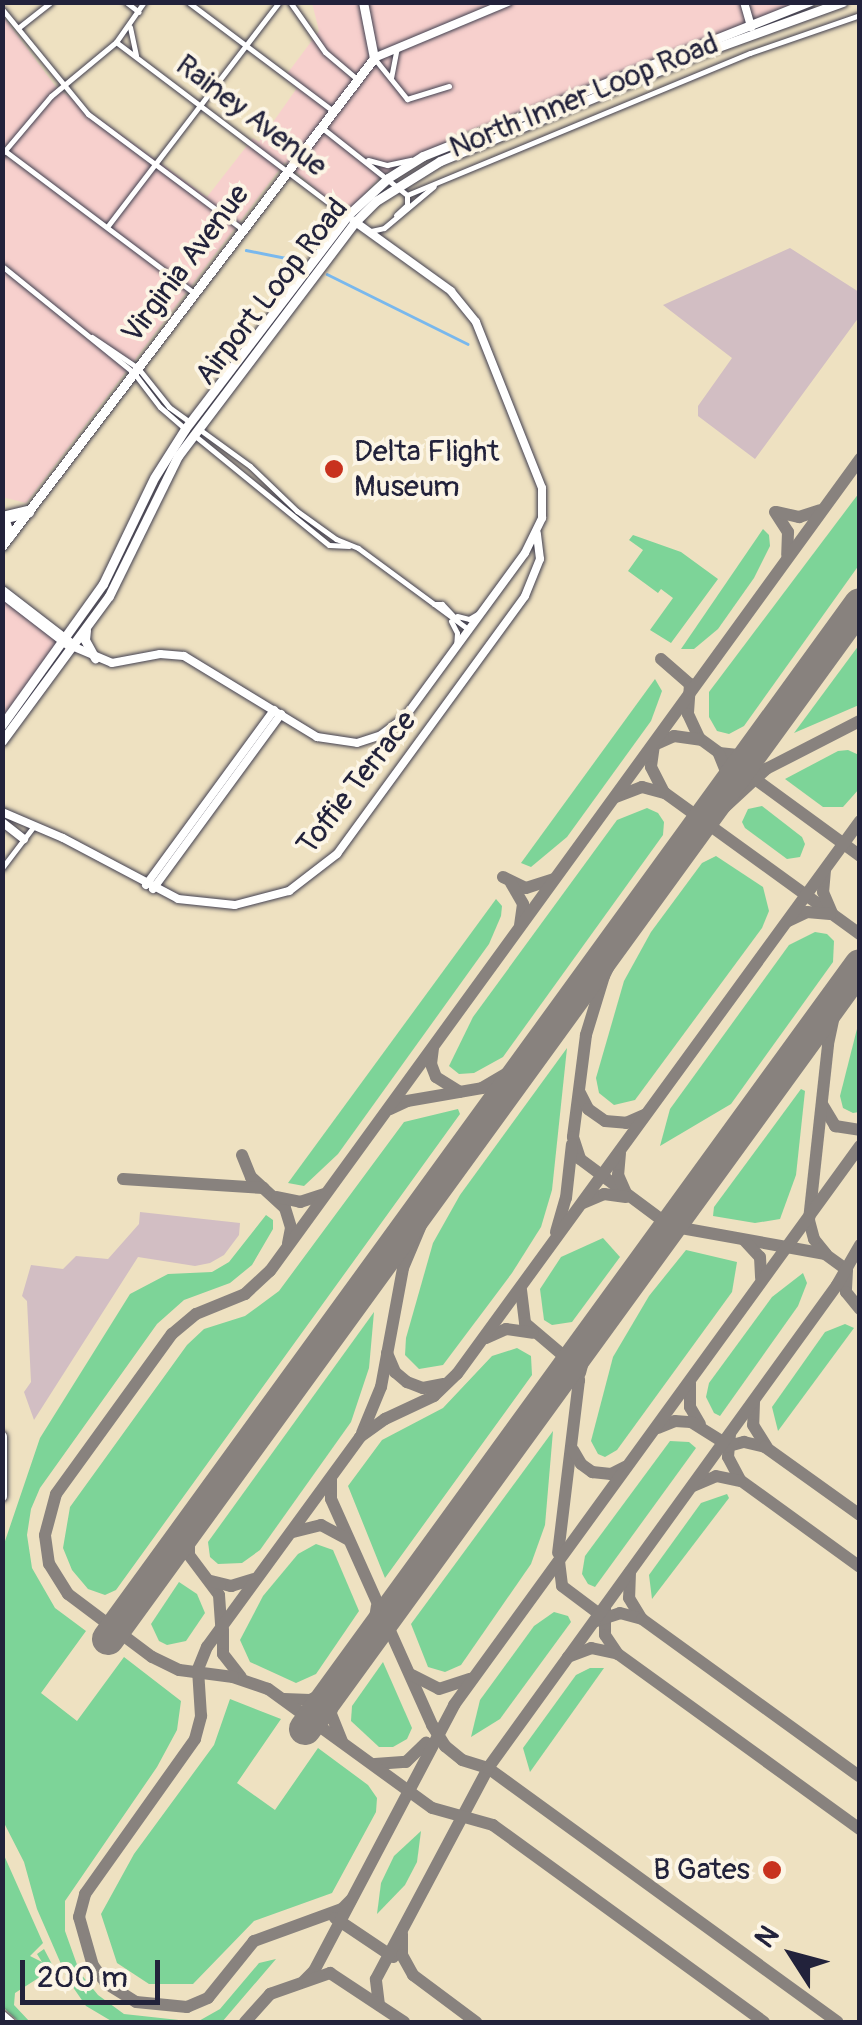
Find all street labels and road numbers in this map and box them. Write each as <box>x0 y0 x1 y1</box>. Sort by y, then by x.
street label: North Inner Loop Road <box>444 26 724 166</box>
street label: Rainey Avenue <box>168 48 334 184</box>
street label: Virginia Avenue <box>115 178 257 350</box>
street label: Airport Loop Road <box>188 191 356 393</box>
street label: Toffie Terrace <box>290 704 424 862</box>

